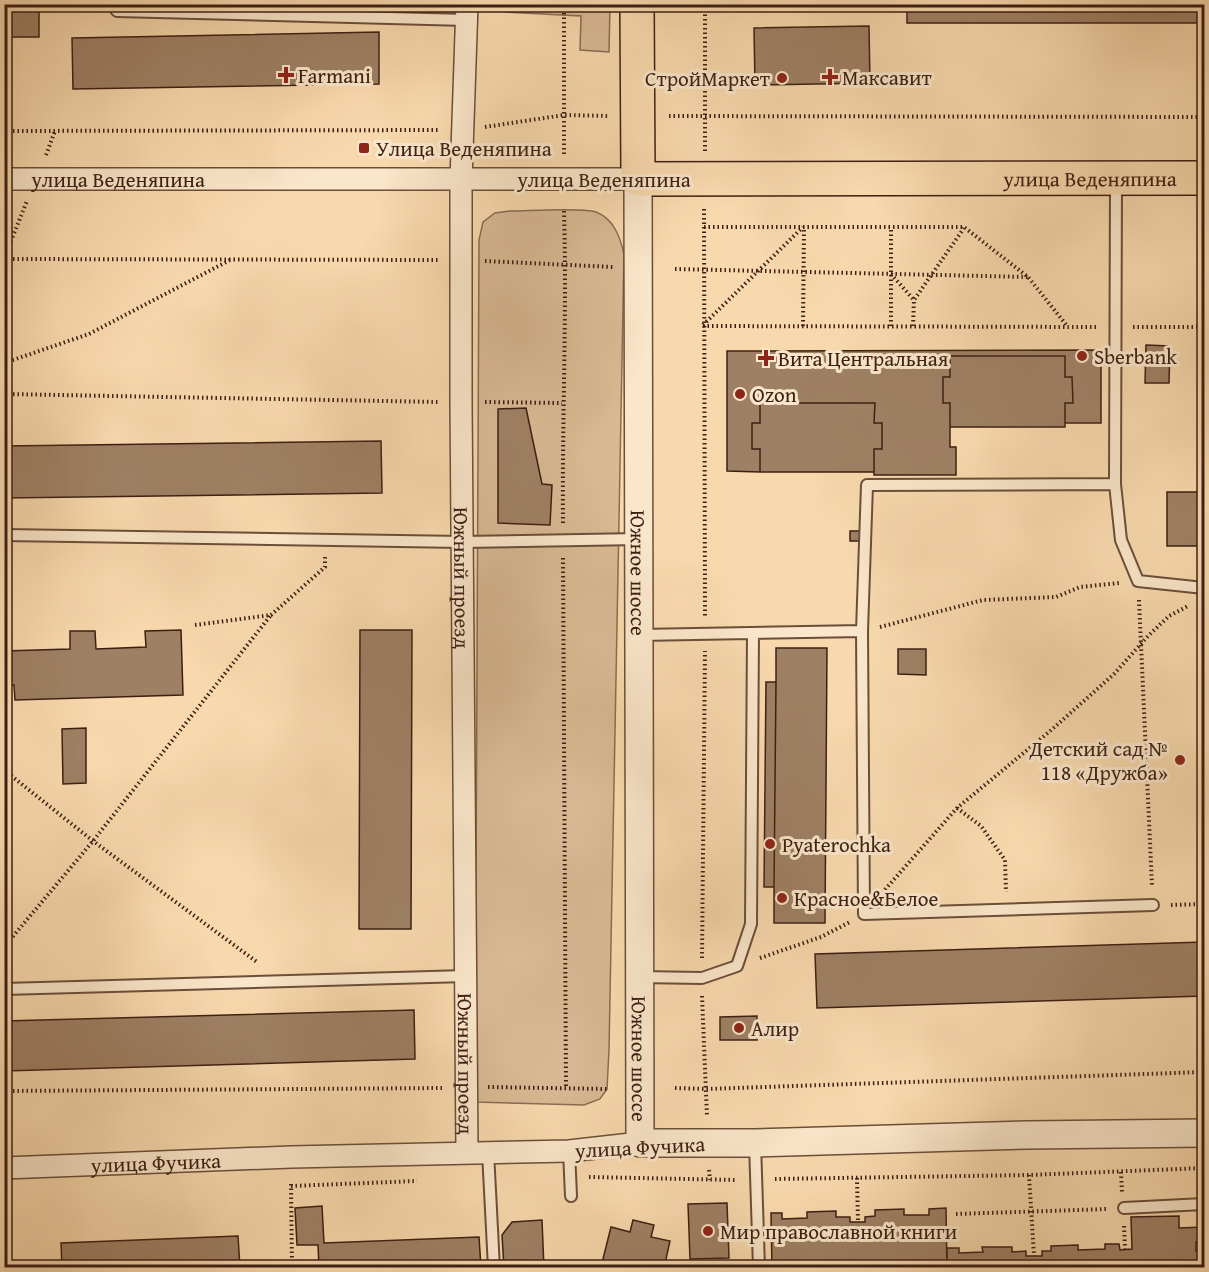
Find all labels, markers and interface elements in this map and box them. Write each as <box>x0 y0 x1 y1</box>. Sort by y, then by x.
place label: Farmani <box>298 60 371 91</box>
place label: Максавит <box>842 62 932 93</box>
place label: СтройМаркет <box>645 63 770 94</box>
marker: Farmani <box>279 68 293 82</box>
marker: Максавит <box>823 70 837 84</box>
marker: СтройМаркет <box>775 71 789 85</box>
place label: Улица Веденяпина <box>376 133 552 164</box>
marker: Улица Веденяпина <box>357 141 371 155</box>
street label: улица Веденяпина <box>1002 163 1177 194</box>
street label: улица Веденяпина <box>30 164 205 195</box>
street label: улица Веденяпина <box>516 164 691 195</box>
place label: Sberbank <box>1094 341 1177 372</box>
place label: Вита Центральная <box>778 343 949 374</box>
marker: Sberbank <box>1075 349 1089 363</box>
marker: Вита Центральная <box>759 351 773 365</box>
place label: Ozon <box>752 379 797 410</box>
marker: Ozon <box>733 387 747 401</box>
street label: Южный проезд <box>446 507 478 649</box>
street label: Южное шоссе <box>623 510 654 636</box>
place label: Детский сад № 118 «Дружба» <box>1029 733 1168 788</box>
marker: Детский сад № 118 «Дружба» <box>1173 753 1187 767</box>
place label: Pyaterochka <box>782 829 891 860</box>
marker: Pyaterochka <box>763 837 777 851</box>
place label: Красное&Белое <box>794 883 939 914</box>
marker: Красное&Белое <box>775 891 789 905</box>
street label: Южный проезд <box>450 993 482 1135</box>
street label: Южное шоссе <box>624 996 655 1122</box>
place label: Алир <box>751 1013 799 1044</box>
marker: Алир <box>732 1021 746 1035</box>
street label: улица Фучика <box>573 1128 706 1166</box>
street label: улица Фучика <box>89 1144 222 1180</box>
place label: Мир православной книги <box>720 1216 957 1247</box>
marker: Мир православной книги <box>701 1224 715 1238</box>

